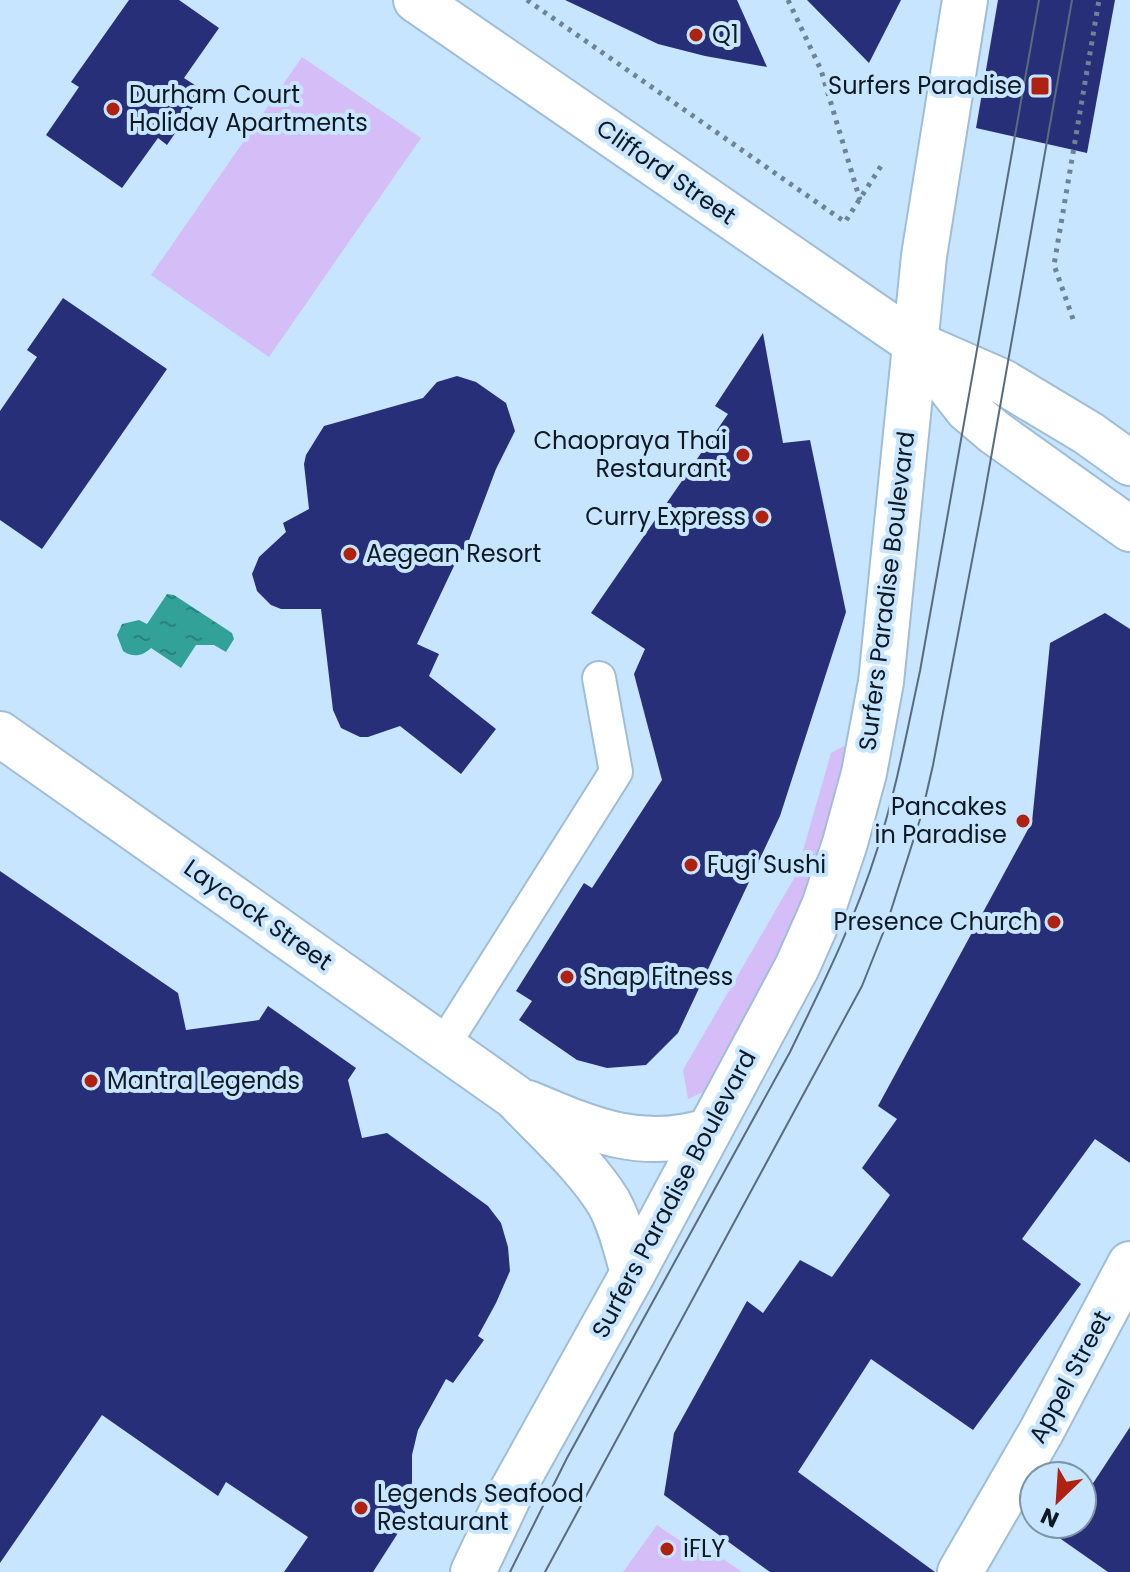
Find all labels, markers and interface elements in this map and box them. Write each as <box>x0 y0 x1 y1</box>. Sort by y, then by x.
place label: Q1 <box>712 18 739 51</box>
marker: Q1 <box>687 26 705 44</box>
place label: Surfers Paradise <box>828 69 1022 102</box>
marker: Surfers Paradise <box>1029 75 1051 97</box>
place label: Durham Court Holiday Apartments <box>129 78 368 139</box>
marker: Durham Court Holiday Apartments <box>104 100 122 118</box>
street label: Clifford Street <box>590 111 743 232</box>
place label: Chaopraya Thai Restaurant <box>534 424 727 485</box>
street label: Surfers Paradise Boulevard <box>851 429 922 752</box>
marker: Chaopraya Thai Restaurant <box>734 446 752 464</box>
place label: Curry Express <box>585 500 746 533</box>
marker: Curry Express <box>753 508 771 526</box>
place label: Aegean Resort <box>366 537 541 570</box>
marker: Aegean Resort <box>341 545 359 563</box>
place label: Pancakes in Paradise <box>874 790 1007 851</box>
marker: Pancakes in Paradise <box>1014 812 1032 830</box>
place label: Fugi Sushi <box>707 848 826 881</box>
street label: Laycock Street <box>178 851 339 978</box>
marker: Fugi Sushi <box>682 856 700 874</box>
place label: Presence Church <box>834 905 1038 938</box>
marker: Presence Church <box>1045 913 1063 931</box>
place label: Snap Fitness <box>583 960 733 993</box>
marker: Snap Fitness <box>558 968 576 986</box>
street label: Surfers Paradise Boulevard <box>584 1044 764 1343</box>
place label: Mantra Legends <box>107 1064 300 1097</box>
marker: Mantra Legends <box>82 1072 100 1090</box>
street label: Appel Street <box>1021 1305 1118 1449</box>
north arrow <box>1018 1460 1098 1540</box>
place label: Legends Seafood Restaurant <box>377 1477 584 1538</box>
marker: Legends Seafood Restaurant <box>352 1499 370 1517</box>
text: N <box>1036 1500 1064 1535</box>
place label: iFLY <box>683 1532 725 1565</box>
marker: iFLY <box>658 1540 676 1558</box>

